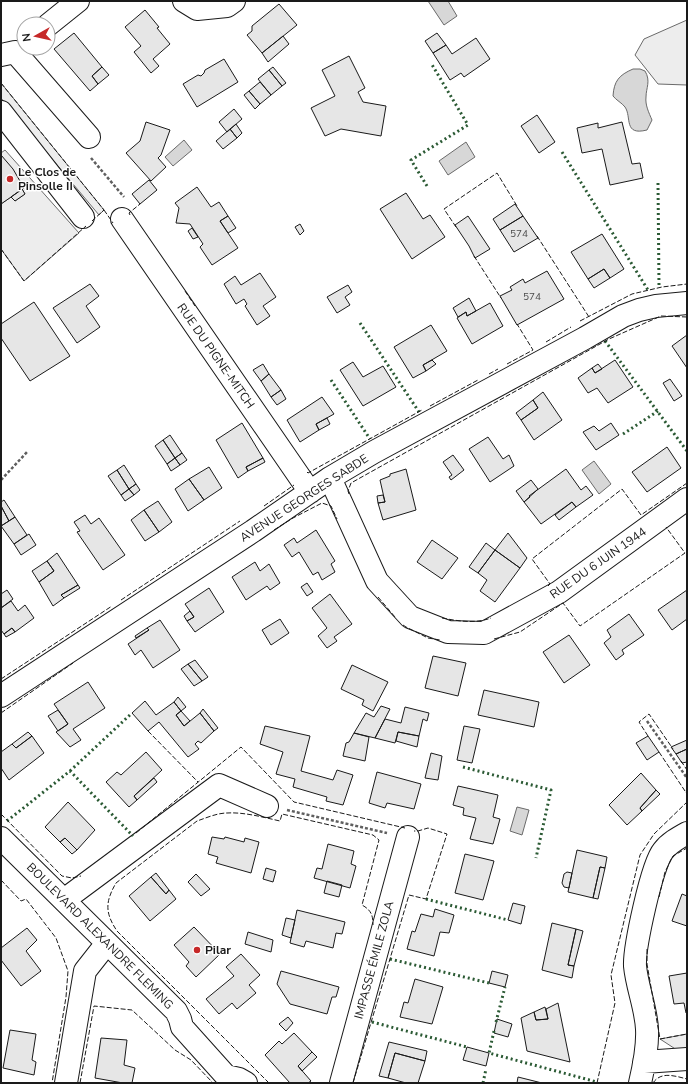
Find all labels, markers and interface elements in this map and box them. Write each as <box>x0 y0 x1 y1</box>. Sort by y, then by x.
north arrow <box>16 16 56 56</box>
text: N <box>19 32 35 42</box>
place label: Le Clos de Pinsolle II <box>18 164 77 194</box>
marker: Le Clos de Pinsolle II <box>5 174 15 184</box>
house number: 574 <box>510 227 528 241</box>
house number: 574 <box>523 290 541 304</box>
street label: RUE DU PIGNE-MITCH <box>174 300 258 412</box>
street label: AVENUE GEORGES SABDE <box>237 450 371 546</box>
street label: RUE DU 6 JUIN 1944 <box>547 524 649 602</box>
street label: BOULEVARD ALEXANDRE FLEMING <box>23 859 177 1013</box>
street label: IMPASSE ÉMILE ZOLA <box>351 899 398 1021</box>
place label: Pilar <box>205 942 231 958</box>
marker: Pilar <box>192 945 202 955</box>

